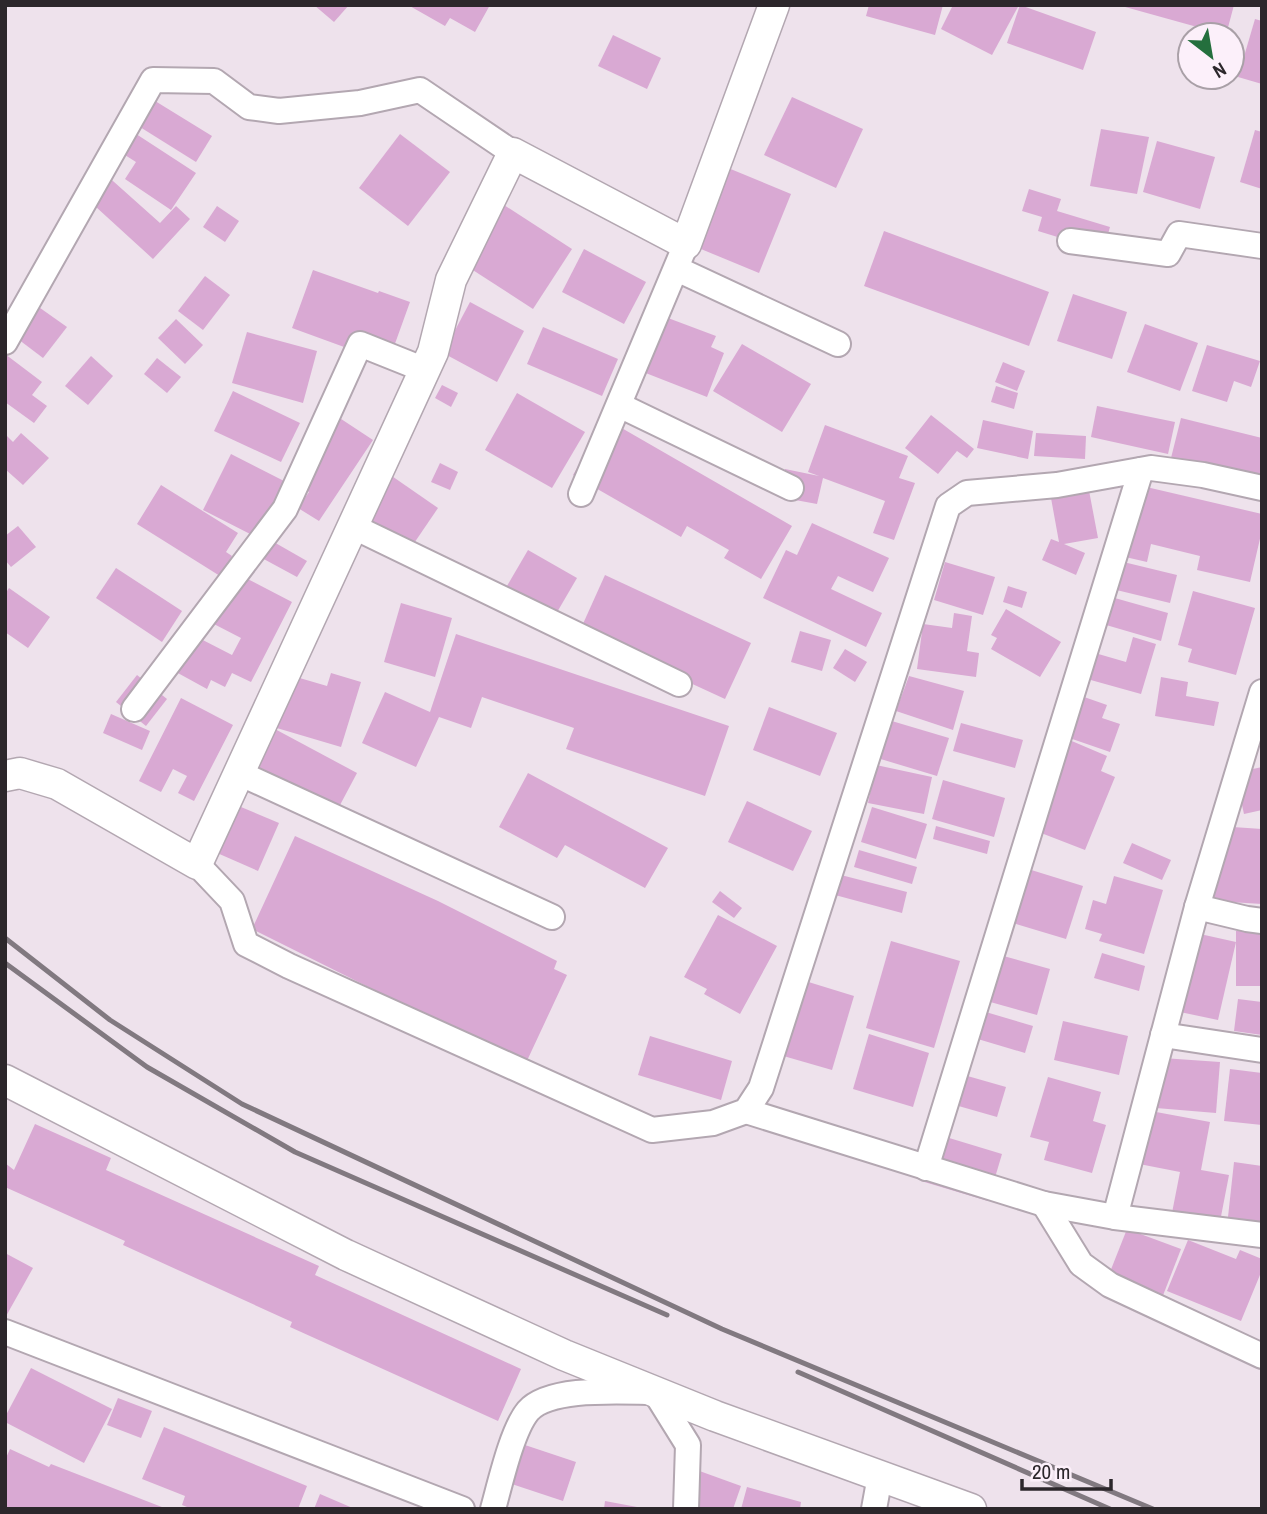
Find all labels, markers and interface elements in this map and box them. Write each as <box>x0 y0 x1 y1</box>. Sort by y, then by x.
north arrow <box>1176 21 1246 91</box>
text: N <box>1208 57 1231 85</box>
scale bar <box>1022 1448 1111 1492</box>
text: 20 m <box>1032 1457 1070 1486</box>

